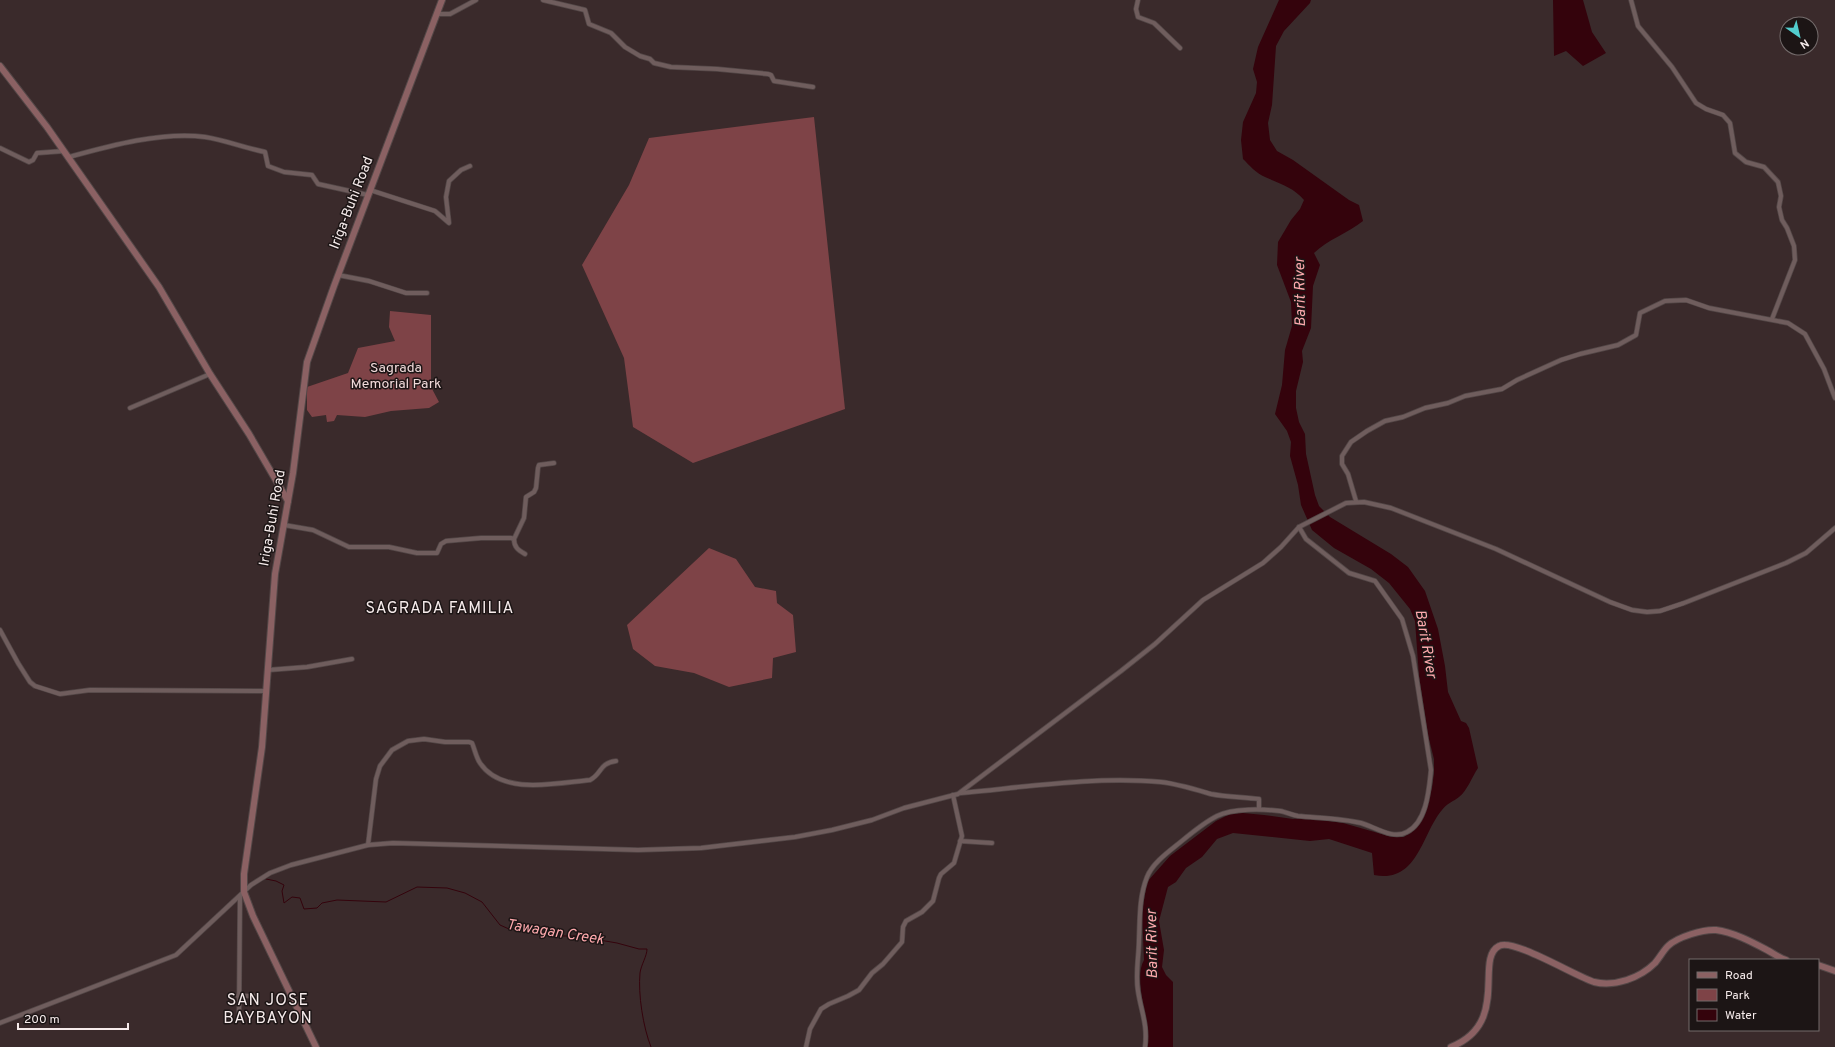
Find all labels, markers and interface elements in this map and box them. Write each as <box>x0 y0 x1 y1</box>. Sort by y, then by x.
north arrow <box>1779 16 1819 56</box>
text: N <box>1797 35 1811 51</box>
street label: Iriga-Buhi Road <box>327 154 377 252</box>
water label: Barit River <box>1291 256 1311 327</box>
park label: Sagrada Memorial Park <box>351 360 441 393</box>
street label: Iriga-Buhi Road <box>256 468 290 568</box>
district label: SAGRADA FAMILIA <box>366 599 514 619</box>
water label: Barit River <box>1410 608 1441 681</box>
water label: Barit River <box>1143 908 1163 979</box>
water label: Tawagan Creek <box>505 916 605 950</box>
legend <box>1689 959 1819 1031</box>
text: Road <box>1725 968 1753 984</box>
text: Park <box>1725 988 1750 1004</box>
district label: SAN JOSE BAYBAYON <box>223 991 313 1029</box>
scale bar <box>18 1005 128 1031</box>
text: Water <box>1725 1008 1757 1024</box>
text: 200 m <box>24 1012 60 1028</box>

